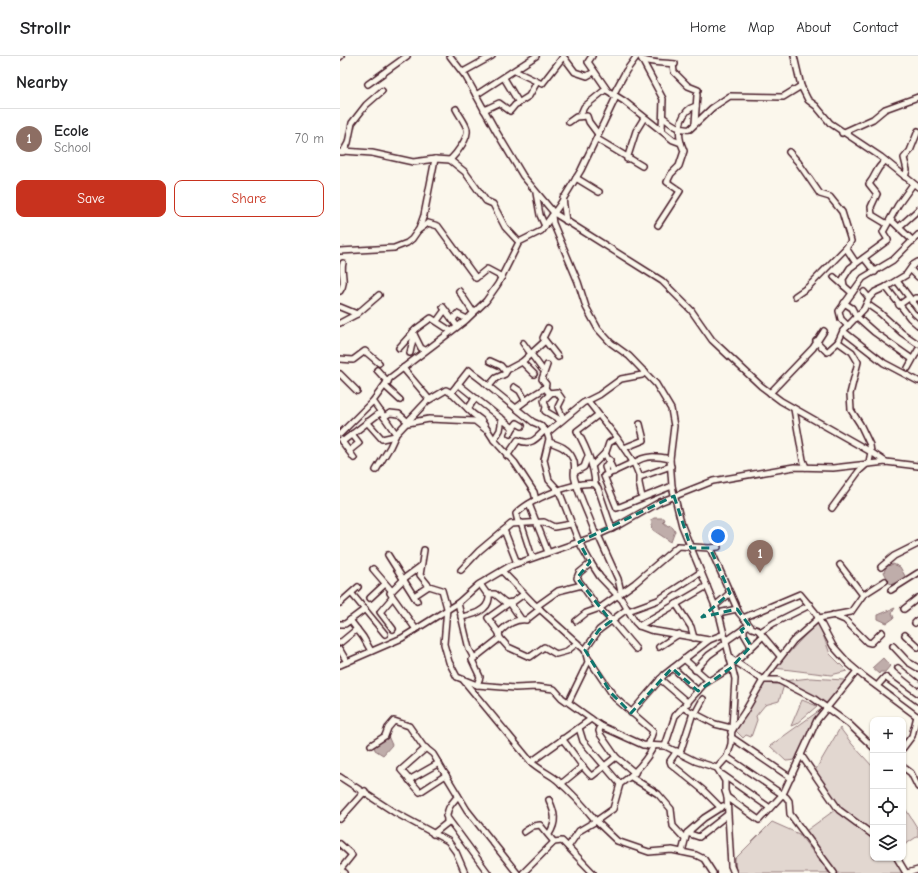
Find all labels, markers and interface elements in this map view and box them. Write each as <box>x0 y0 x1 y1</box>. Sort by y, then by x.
text: Strollr <box>20 17 70 39</box>
text: Home <box>690 19 726 36</box>
text: Map <box>748 19 774 36</box>
text: About <box>796 19 831 36</box>
text: Contact <box>853 19 898 36</box>
text: Nearby <box>16 73 67 92</box>
text: Ecole <box>54 122 89 140</box>
text: 1 <box>26 131 32 146</box>
text: 70 m <box>295 131 324 146</box>
text: School <box>54 140 91 155</box>
button: Save <box>16 180 166 217</box>
button: Share <box>174 180 324 217</box>
your location <box>708 526 728 546</box>
pin: 1 <box>747 540 773 573</box>
map controls <box>870 717 906 861</box>
button: + <box>870 717 906 753</box>
button: − <box>870 753 906 789</box>
button: locate <box>870 789 906 825</box>
button: layers <box>870 825 906 861</box>

